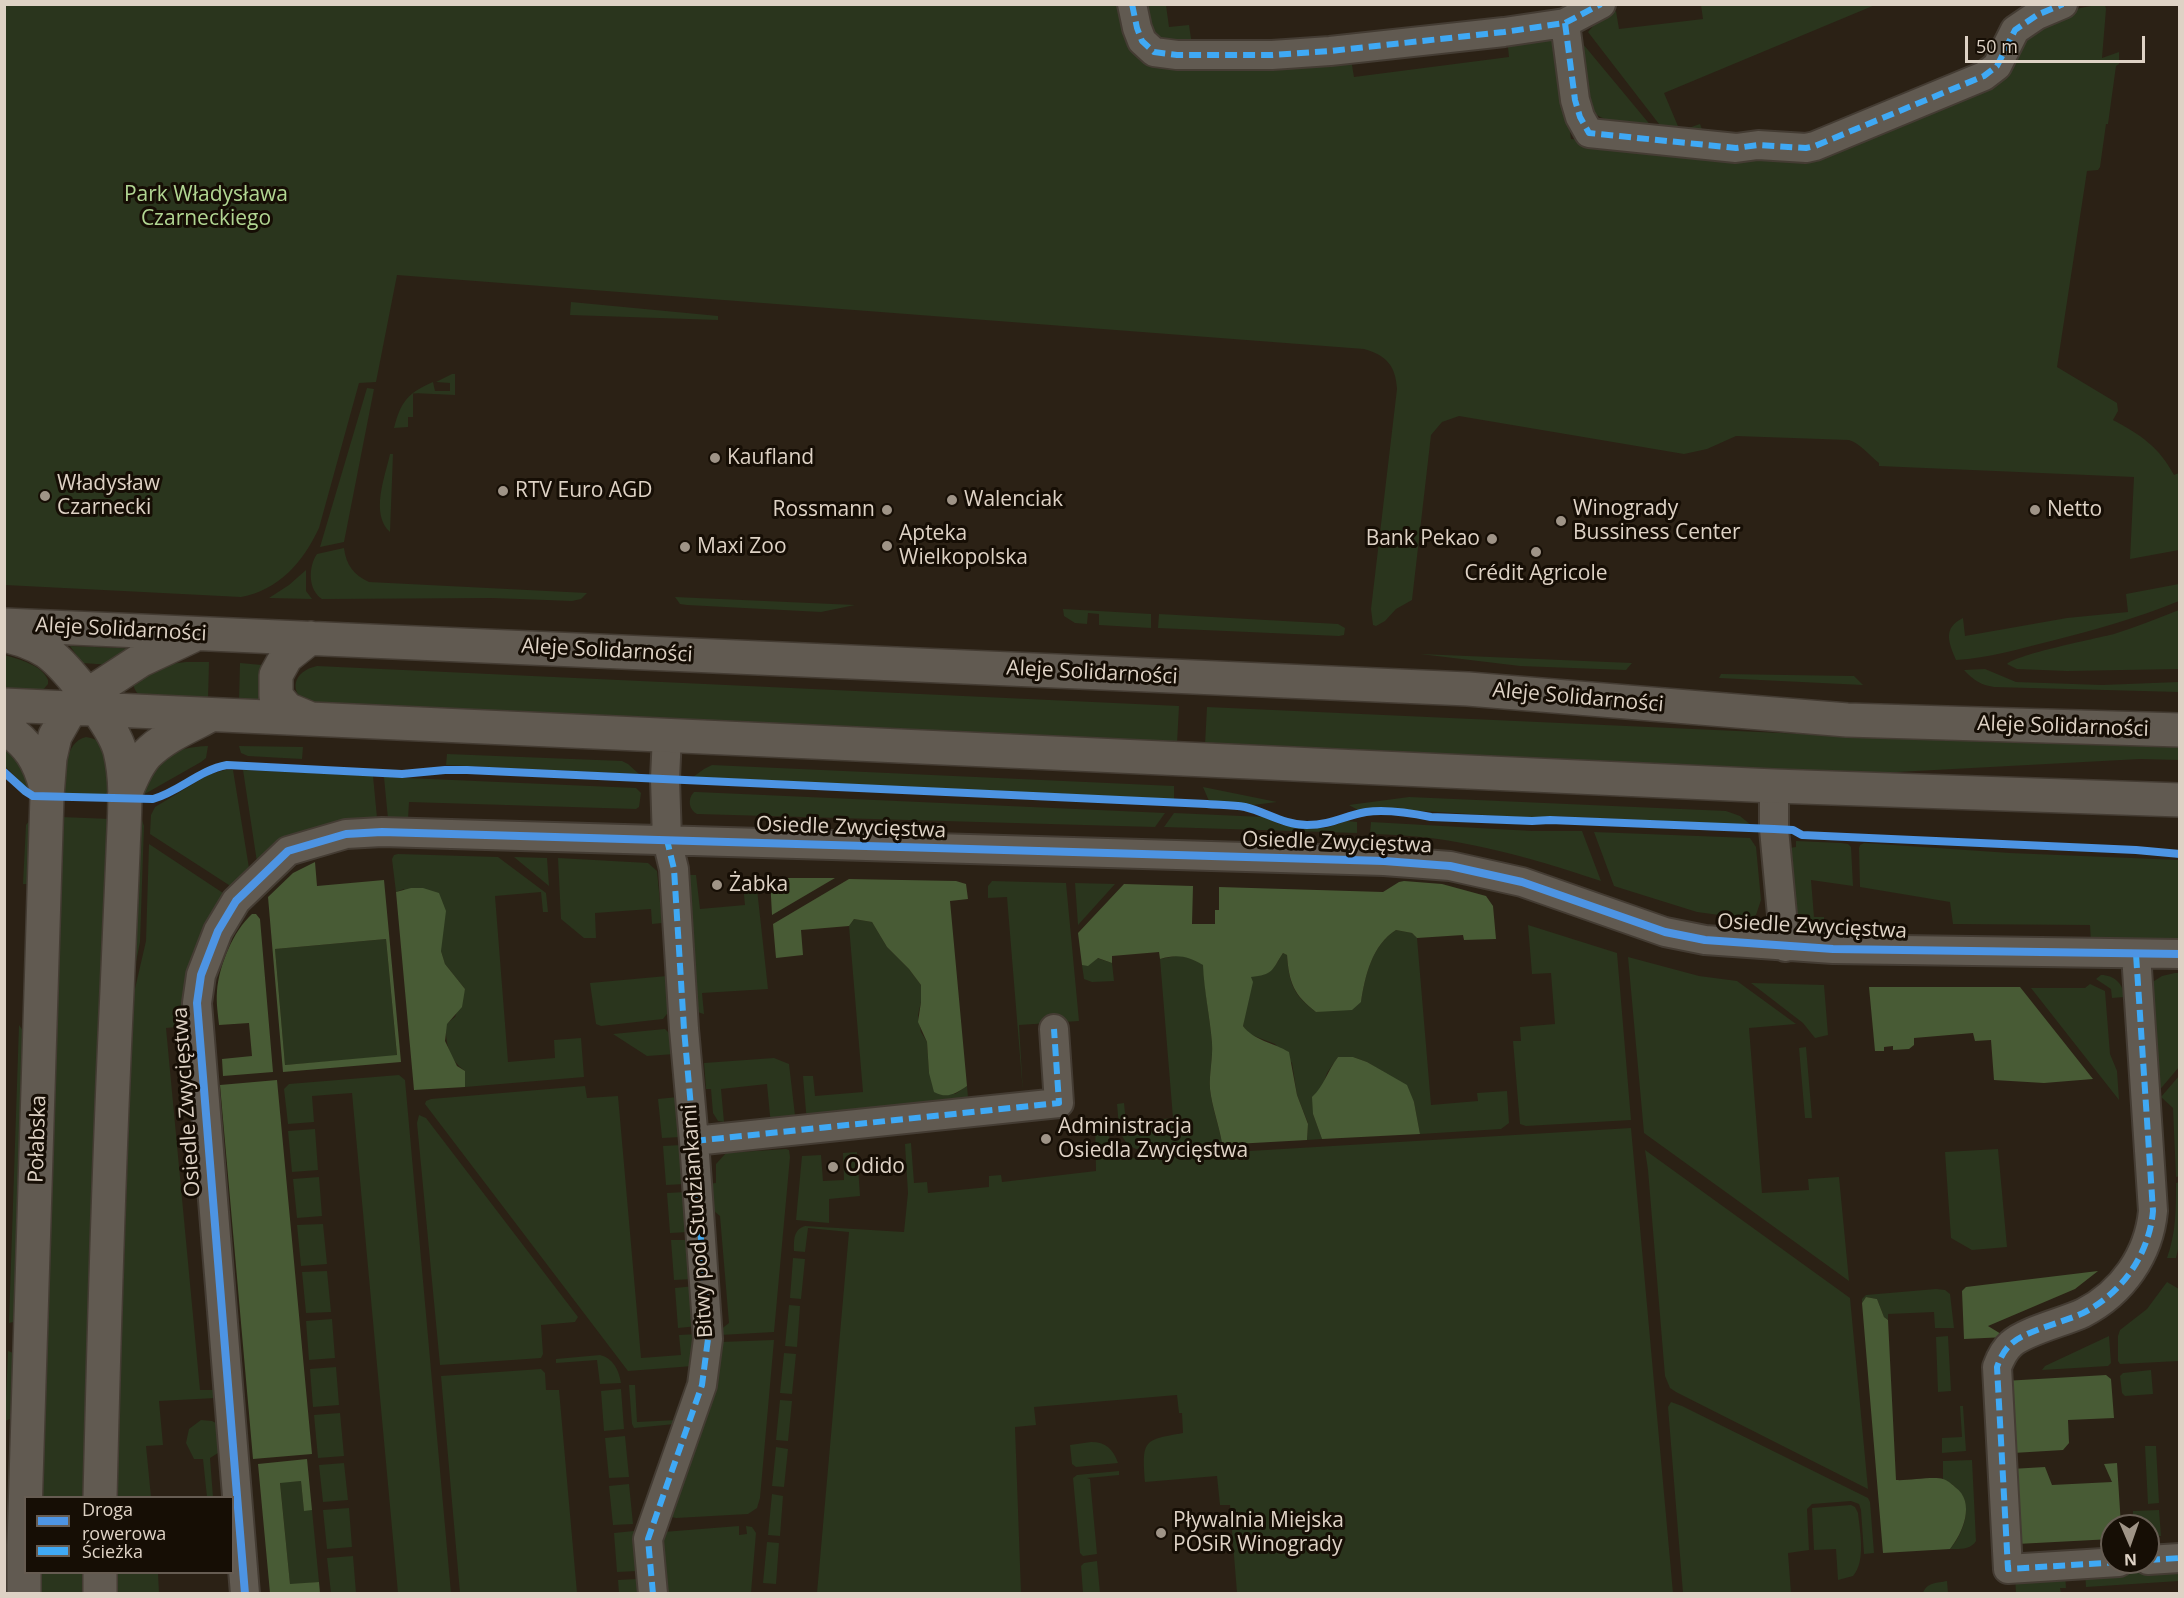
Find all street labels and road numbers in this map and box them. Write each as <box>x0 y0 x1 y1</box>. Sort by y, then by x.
street label: Aleje Solidarności <box>35 613 207 647</box>
street label: Aleje Solidarności <box>521 634 693 668</box>
street label: Aleje Solidarności <box>1006 656 1178 690</box>
street label: Aleje Solidarności <box>1491 678 1665 718</box>
street label: Aleje Solidarności <box>1977 711 2149 743</box>
street label: Osiedle Zwycięstwa <box>756 812 946 844</box>
street label: Osiedle Zwycięstwa <box>1242 827 1432 859</box>
street label: Osiedle Zwycięstwa <box>1716 909 1908 945</box>
street label: Osiedle Zwycięstwa <box>168 1006 206 1198</box>
street label: Połabska <box>24 1095 52 1183</box>
street label: Bitwy pod Studziankami <box>677 1103 719 1339</box>

